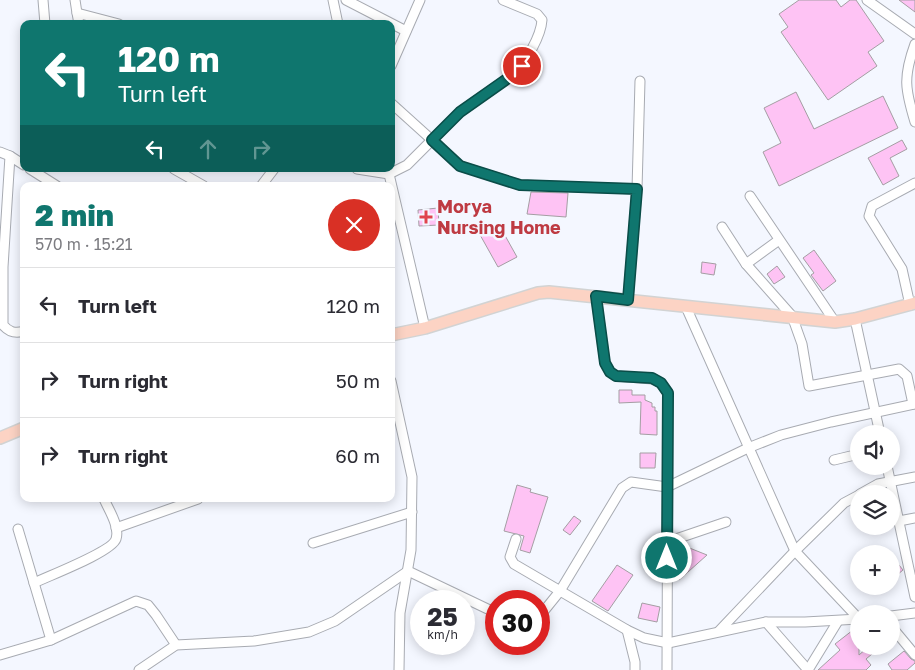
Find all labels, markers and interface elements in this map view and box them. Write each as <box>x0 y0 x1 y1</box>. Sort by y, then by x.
text: 120 m <box>118 38 220 80</box>
icon: left <box>35 40 100 105</box>
pin <box>501 45 543 87</box>
icon: arrive <box>508 52 536 80</box>
text: Turn left <box>118 80 207 107</box>
icon: left <box>141 135 169 163</box>
icon: ahead <box>194 135 222 163</box>
icon: right <box>247 135 275 163</box>
place label: Morya Nursing Home <box>437 195 561 238</box>
text: 2 min <box>35 197 114 233</box>
button: close <box>328 199 380 251</box>
marker: Morya Nursing Home <box>419 210 433 224</box>
text: 570 m · 15:21 <box>35 234 133 254</box>
icon: left <box>35 291 63 319</box>
text: Turn left <box>78 294 157 317</box>
text: 120 m <box>326 294 380 317</box>
icon: right <box>35 366 63 394</box>
text: Turn right <box>78 369 168 392</box>
text: 50 m <box>336 369 380 392</box>
map controls <box>850 425 900 655</box>
button: sound <box>850 425 900 475</box>
icon: right <box>35 441 63 469</box>
text: Turn right <box>78 444 168 467</box>
text: 60 m <box>335 444 380 467</box>
button: layers <box>850 485 900 535</box>
position arrow <box>640 531 692 583</box>
button: + <box>850 545 900 595</box>
speed limit sign: 30 <box>485 590 550 655</box>
text: 25 <box>427 601 458 632</box>
button: − <box>850 605 900 655</box>
text: km/h <box>427 627 458 642</box>

